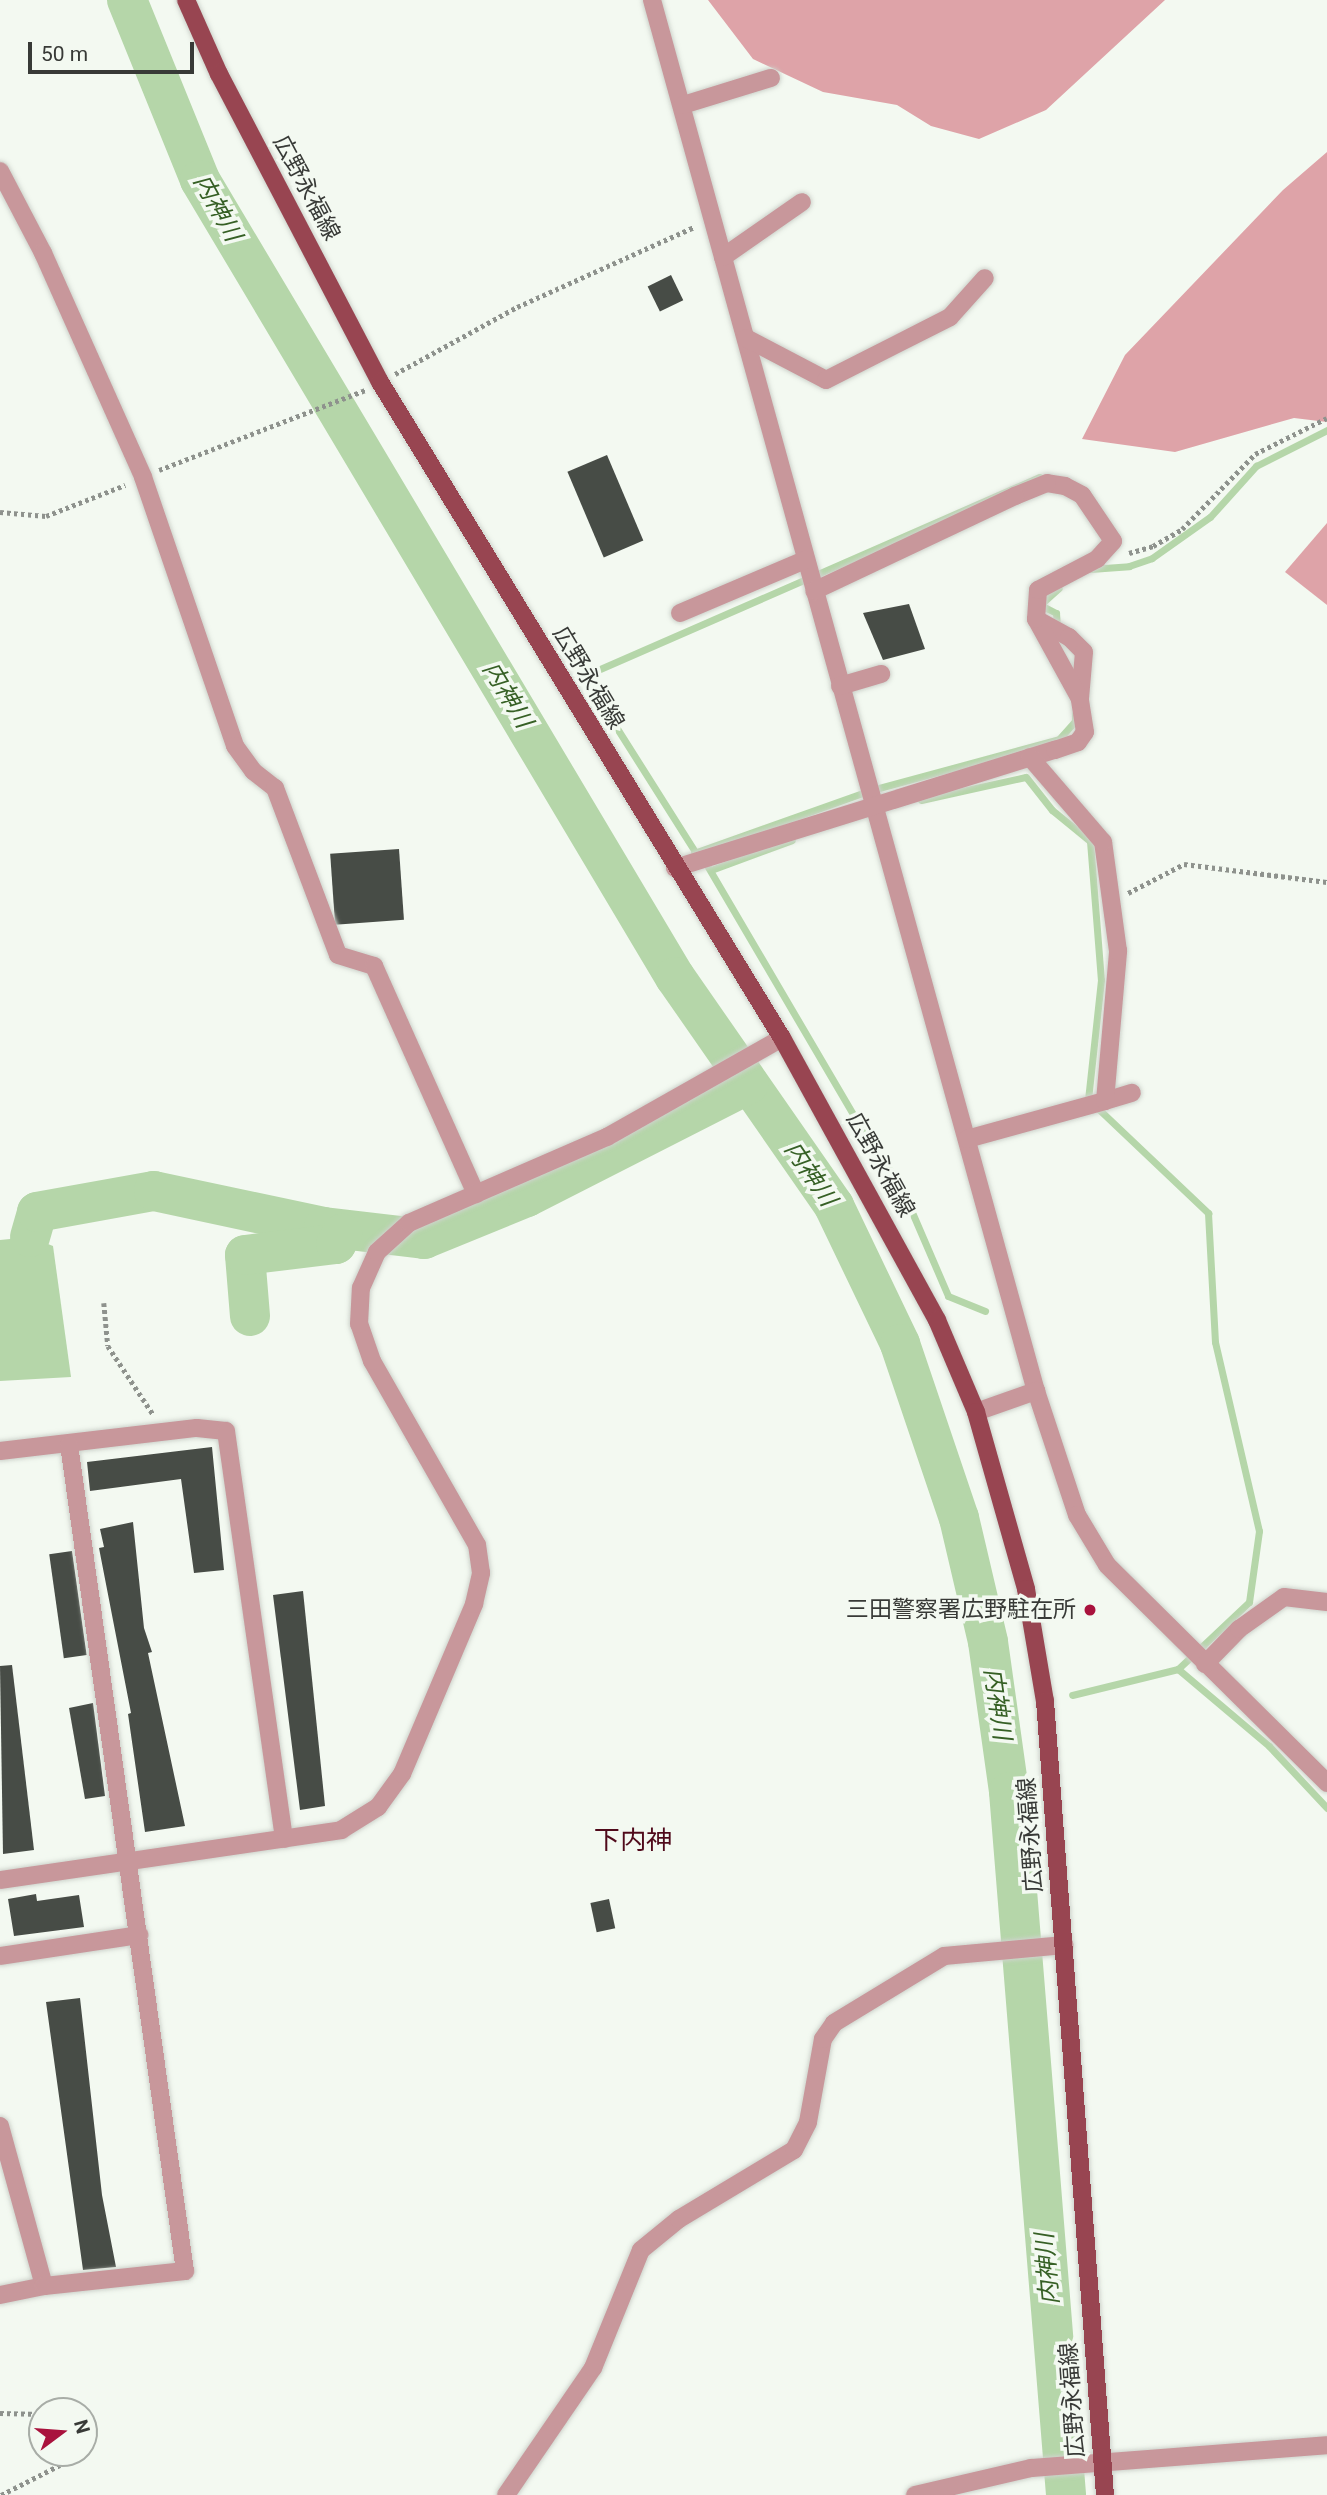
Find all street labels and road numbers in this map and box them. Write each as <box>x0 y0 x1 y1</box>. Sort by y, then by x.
street label: 広野永福線 <box>267 131 345 245</box>
street label: 広野永福線 <box>547 622 629 734</box>
street label: 広野永福線 <box>840 1108 920 1222</box>
street label: 広野永福線 <box>1013 1777 1049 1893</box>
street label: 広野永福線 <box>1055 2342 1091 2458</box>

